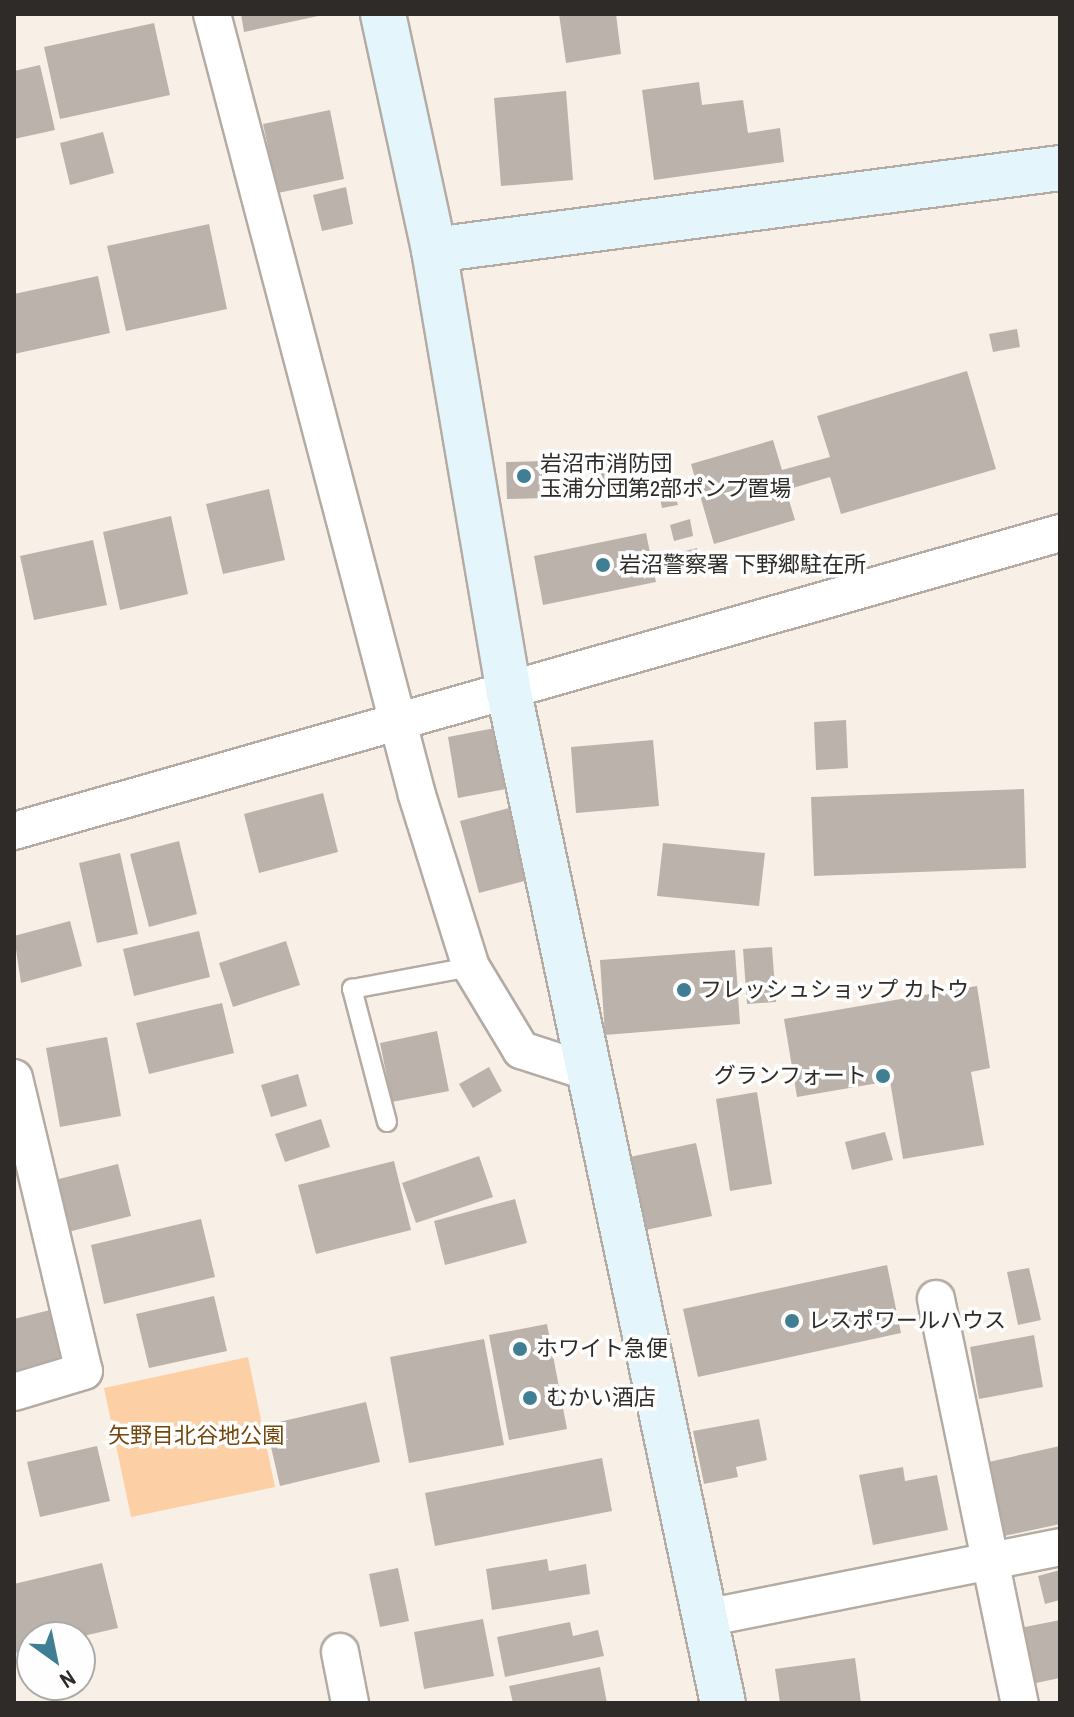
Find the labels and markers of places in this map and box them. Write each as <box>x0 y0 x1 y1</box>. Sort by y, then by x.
place label: 岩沼市消防団 玉浦分団第2部ポンプ置場 <box>540 450 792 502</box>
marker: 岩沼市消防団 玉浦分団第2部ポンプ置場 <box>515 467 533 485</box>
place label: 岩沼警察署 下野郷駐在所 <box>619 552 866 578</box>
marker: 岩沼警察署 下野郷駐在所 <box>594 556 612 574</box>
place label: フレッシュショップ カトウ <box>700 977 969 1003</box>
marker: フレッシュショップ カトウ <box>675 981 693 999</box>
place label: グランフォート <box>713 1063 867 1089</box>
marker: グランフォート <box>874 1067 892 1085</box>
place label: レスポワールハウス <box>808 1308 1006 1334</box>
marker: レスポワールハウス <box>783 1312 801 1330</box>
place label: ホワイト急便 <box>536 1336 668 1362</box>
marker: ホワイト急便 <box>511 1340 529 1358</box>
place label: むかい酒店 <box>546 1385 656 1411</box>
marker: むかい酒店 <box>521 1389 539 1407</box>

